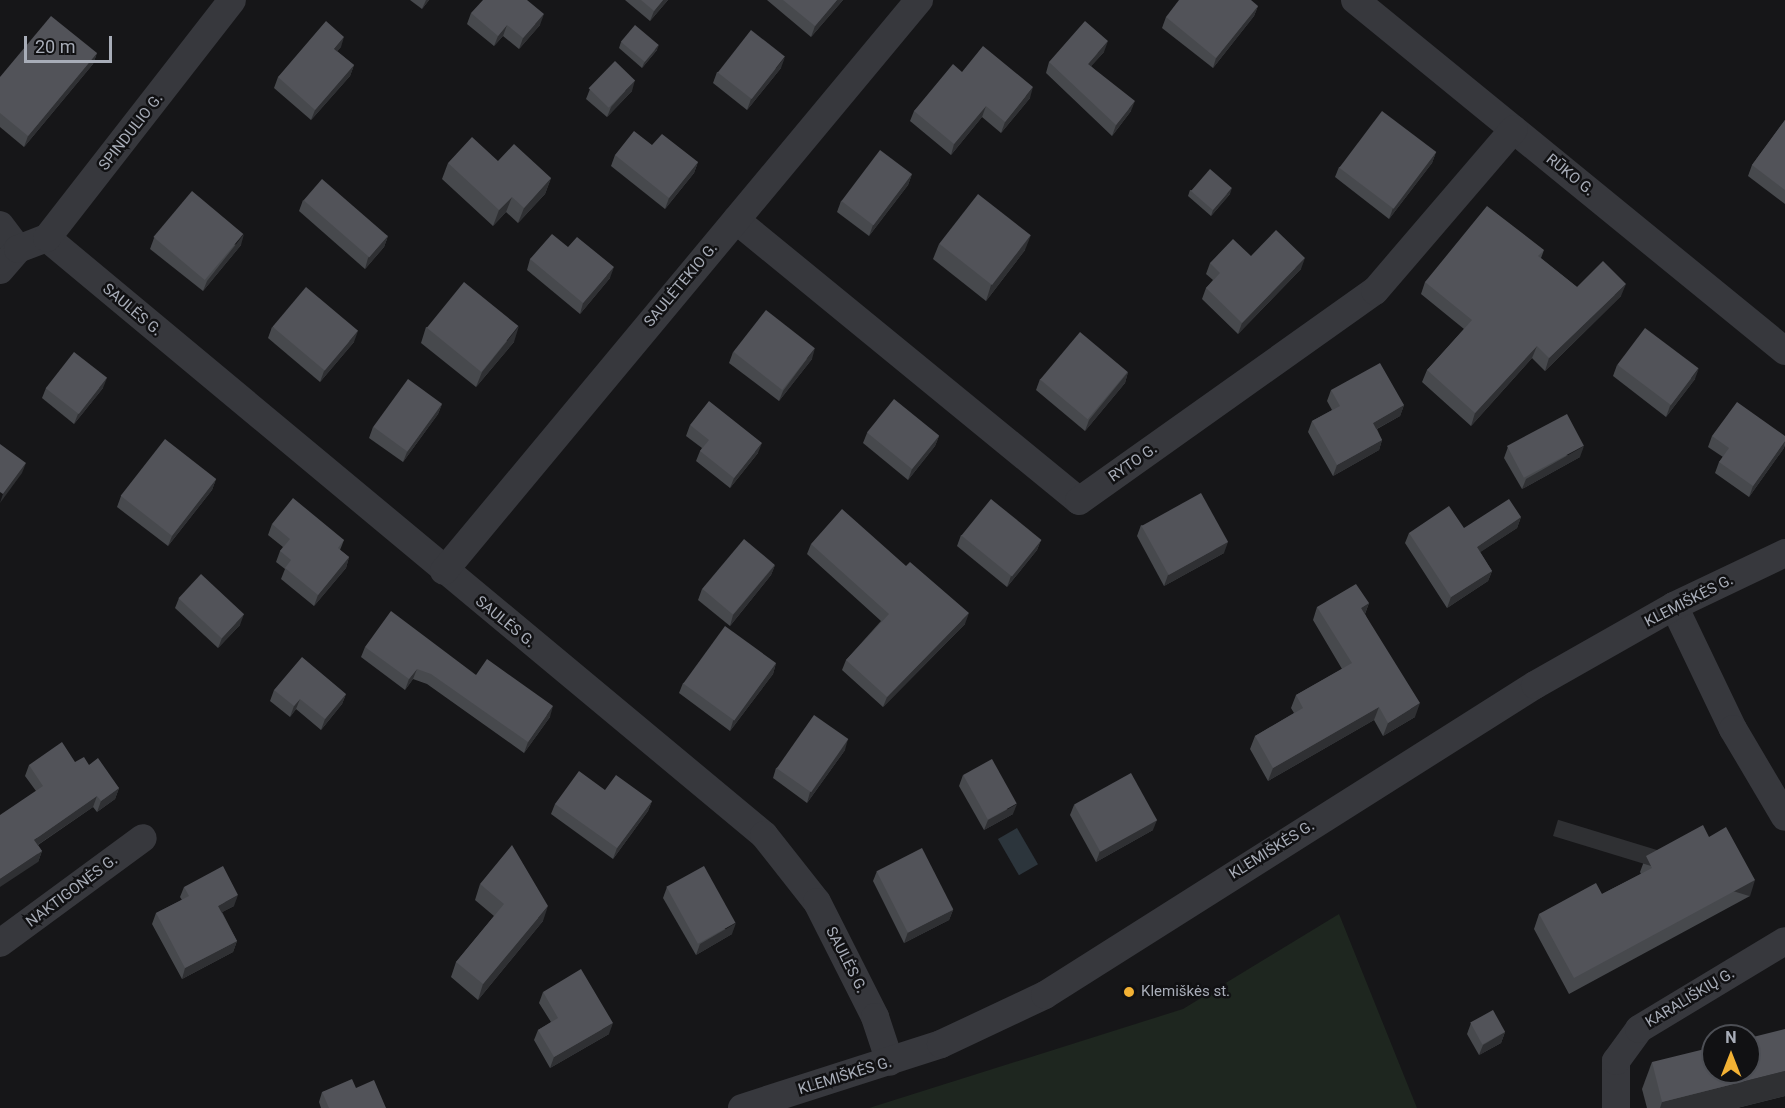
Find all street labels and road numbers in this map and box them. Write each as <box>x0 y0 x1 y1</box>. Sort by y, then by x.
street label: SPINDULIO G. <box>95 90 167 174</box>
street label: RŪKO G. <box>1542 150 1598 200</box>
street label: SAULĖTEKIO G. <box>641 239 721 331</box>
street label: SAULĖS G. <box>99 280 165 340</box>
street label: RYTO G. <box>1105 440 1161 486</box>
street label: KLEMIŠKĖS G. <box>1642 571 1736 631</box>
street label: SAULĖS G. <box>471 592 539 652</box>
street label: KLEMIŠKĖS G. <box>1226 817 1318 883</box>
street label: NAKTIGONĖS G. <box>23 851 121 931</box>
street label: SAULĖS G. <box>822 924 870 996</box>
street label: KARALIŠKIŲ G. <box>1642 964 1738 1032</box>
street label: KLEMIŠKĖS G. <box>796 1053 894 1099</box>

